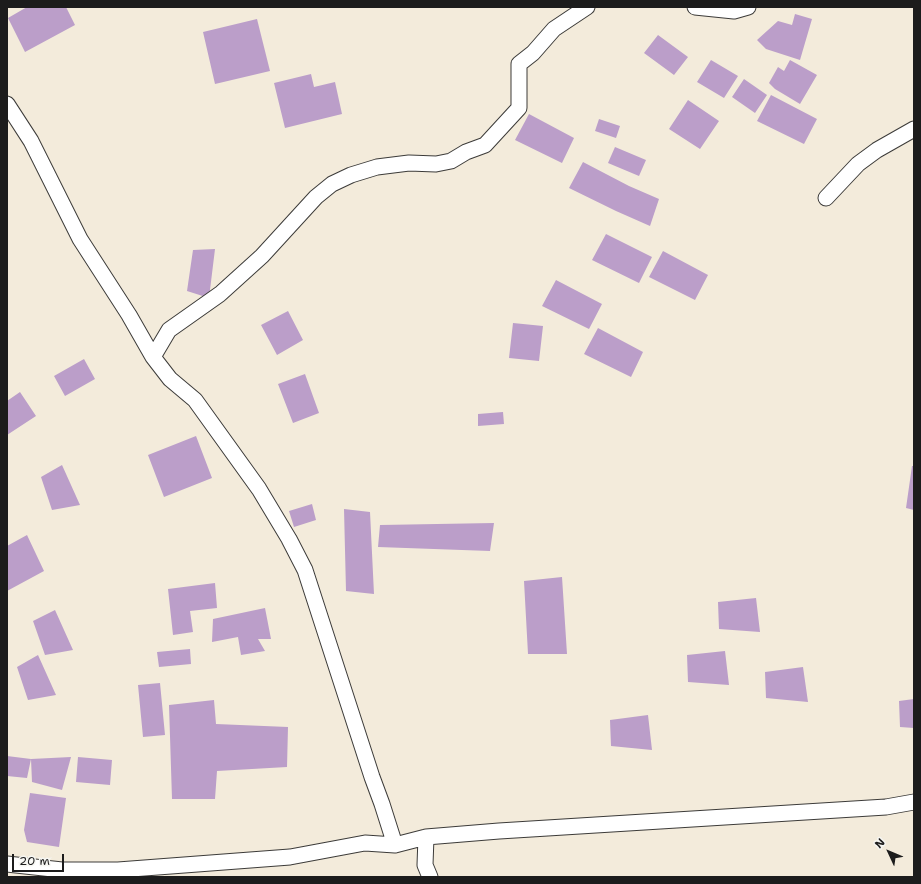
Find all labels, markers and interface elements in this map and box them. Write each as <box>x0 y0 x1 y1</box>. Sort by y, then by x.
north arrow <box>869 832 909 872</box>
text: N <box>872 835 888 852</box>
scale bar <box>14 846 66 872</box>
text: 20 m <box>19 853 50 869</box>

